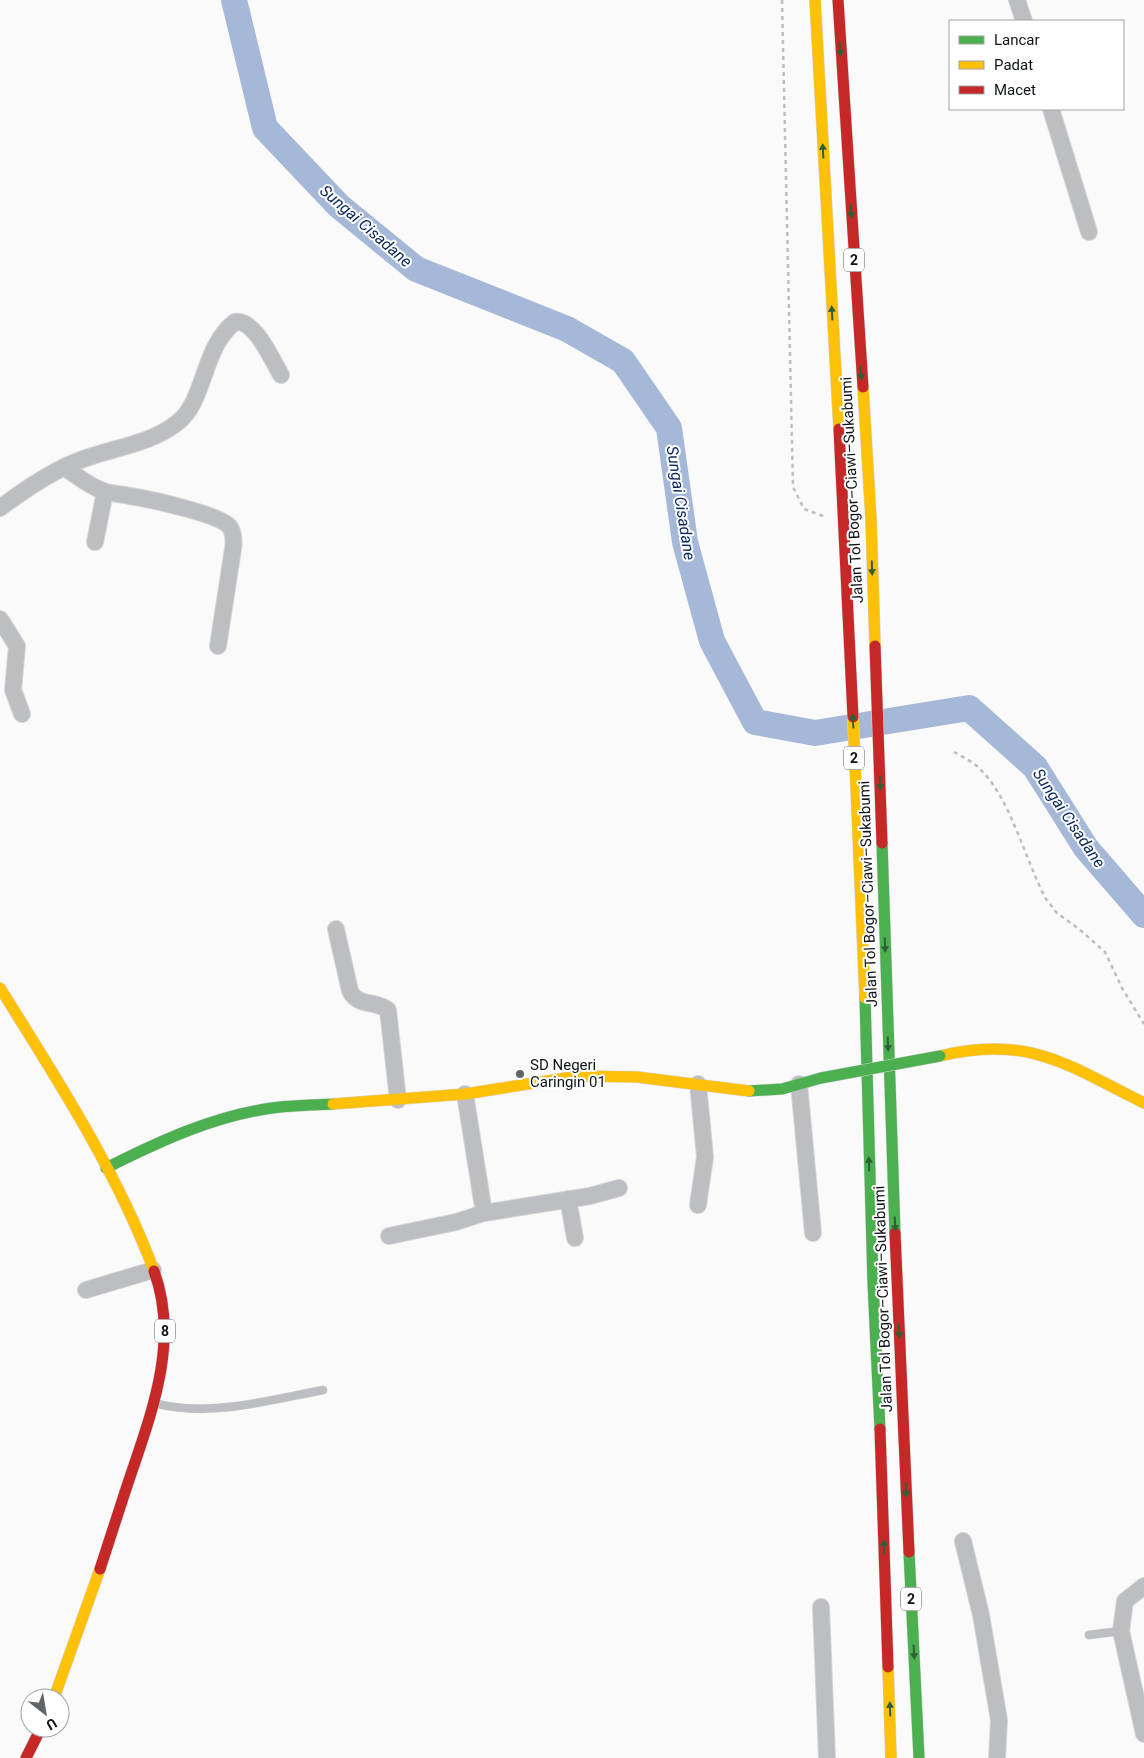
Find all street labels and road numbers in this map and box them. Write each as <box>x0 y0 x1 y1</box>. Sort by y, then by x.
road number: 2 <box>844 248 864 272</box>
street label: Jalan Tol Bogor–Ciawi–Sukabumi <box>837 376 867 604</box>
road number: 2 <box>844 746 864 770</box>
street label: Jalan Tol Bogor–Ciawi–Sukabumi <box>855 780 881 1008</box>
street label: Jalan Tol Bogor–Ciawi–Sukabumi <box>870 1185 896 1413</box>
road number: 8 <box>155 1320 175 1342</box>
road number: 2 <box>901 1588 921 1610</box>

